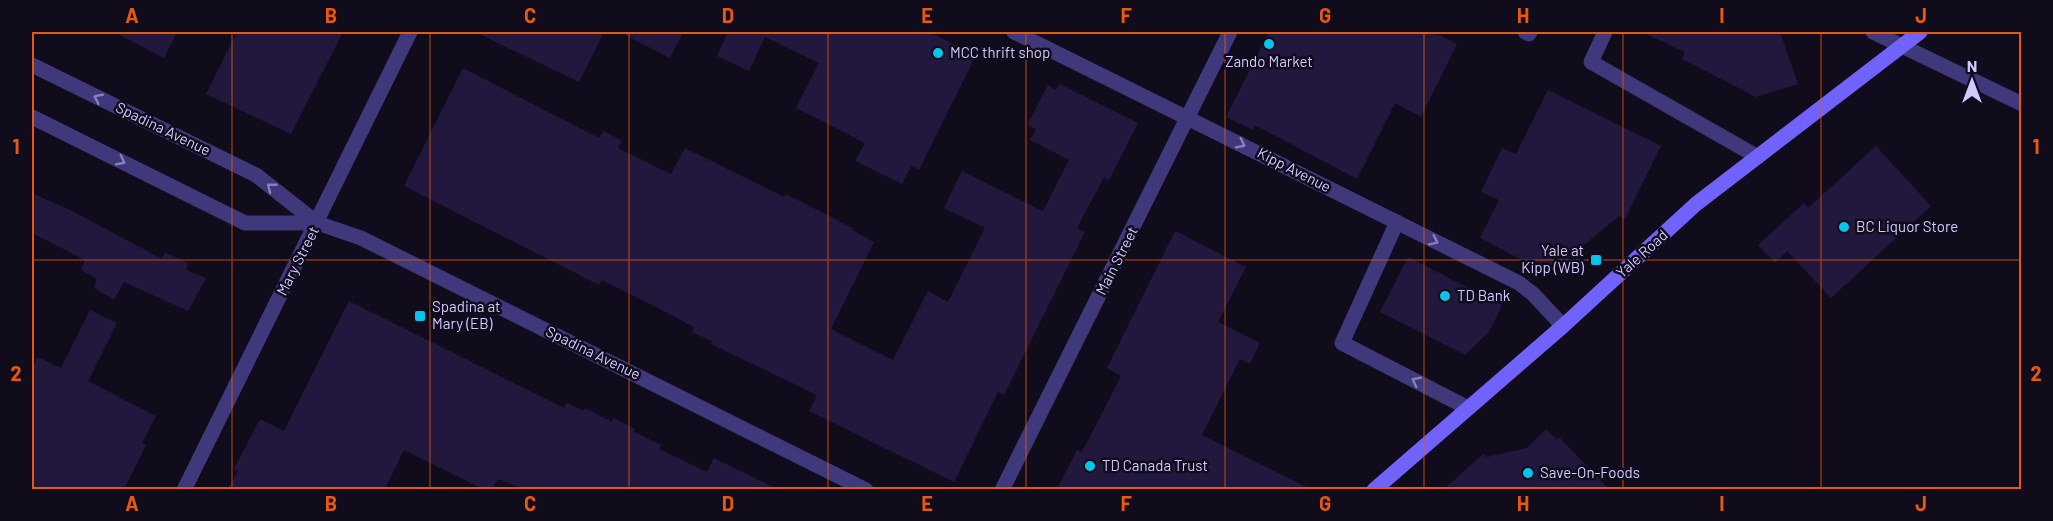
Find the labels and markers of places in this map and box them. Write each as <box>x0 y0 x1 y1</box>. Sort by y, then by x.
marker: Zando Market <box>1262 37 1276 51</box>
place label: MCC thrift shop <box>950 43 1050 61</box>
marker: MCC thrift shop <box>931 46 945 60</box>
place label: Zando Market <box>1225 52 1313 70</box>
place label: BC Liquor Store <box>1856 217 1958 235</box>
marker: BC Liquor Store <box>1837 220 1851 234</box>
place label: Yale at Kipp (WB) <box>1521 241 1584 276</box>
marker: Yale at Kipp (WB) <box>1589 253 1603 267</box>
place label: TD Bank <box>1457 286 1511 304</box>
marker: TD Bank <box>1438 289 1452 303</box>
place label: Spadina at Mary (EB) <box>432 297 501 332</box>
marker: Spadina at Mary (EB) <box>413 309 427 323</box>
place label: TD Canada Trust <box>1102 456 1208 474</box>
marker: TD Canada Trust <box>1083 459 1097 473</box>
place label: Save-On-Foods <box>1540 463 1640 481</box>
marker: Save-On-Foods <box>1521 466 1535 480</box>

